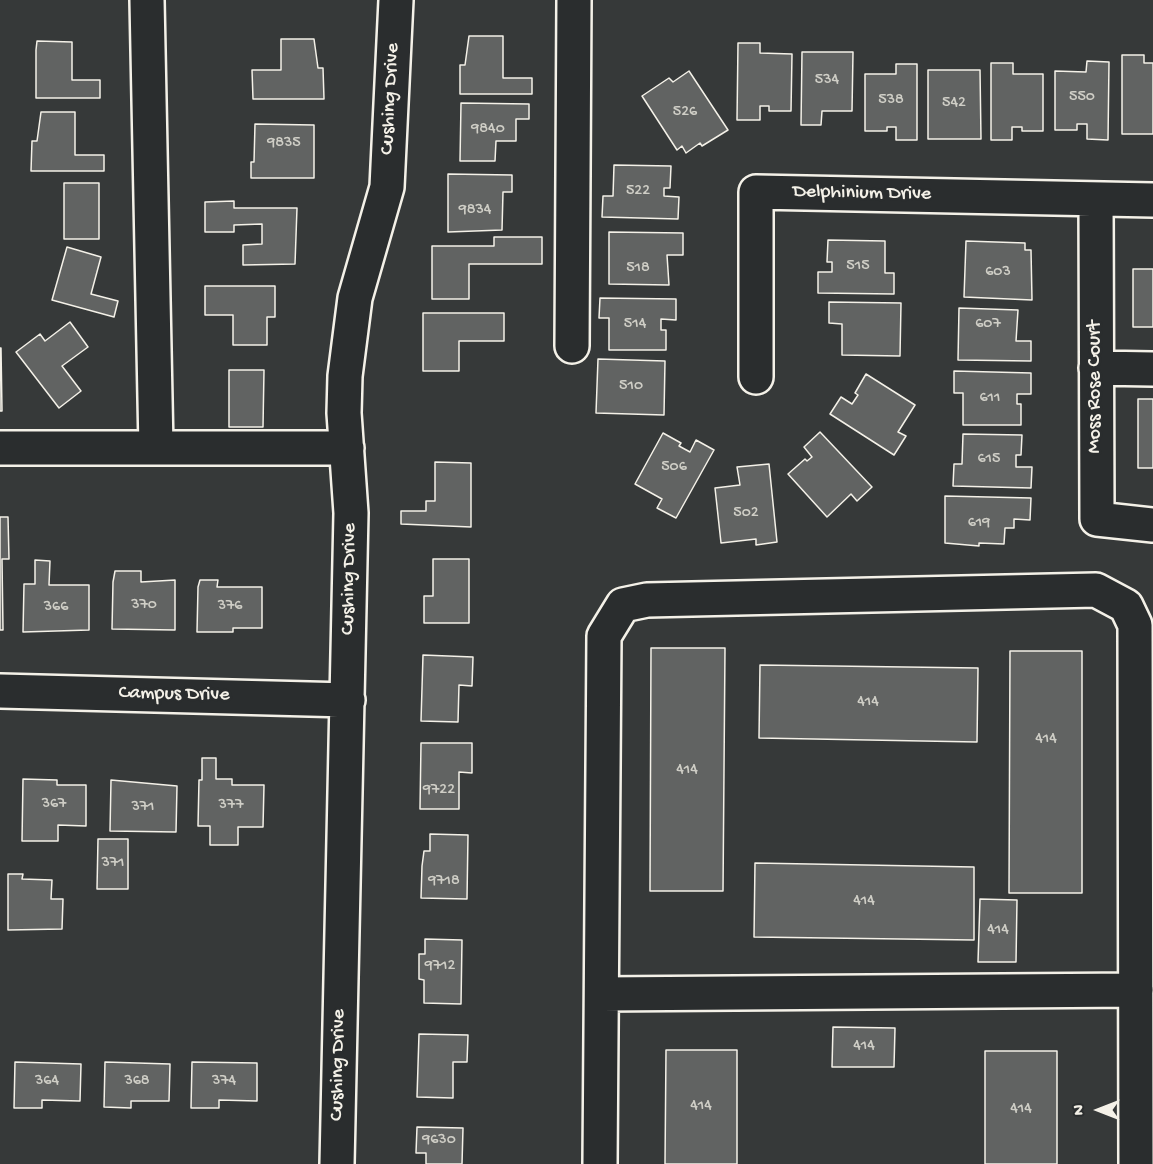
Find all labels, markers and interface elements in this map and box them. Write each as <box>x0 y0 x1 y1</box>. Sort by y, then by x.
street label: Cushing Drive <box>376 43 406 155</box>
house number: 534 <box>815 71 839 91</box>
house number: 550 <box>1069 88 1095 108</box>
house number: 538 <box>878 91 904 111</box>
house number: 542 <box>942 94 966 114</box>
house number: 526 <box>673 103 697 123</box>
house number: 9840 <box>471 120 505 140</box>
house number: 9835 <box>267 134 301 154</box>
street label: Delphinium Drive <box>793 181 931 207</box>
house number: 522 <box>626 182 650 202</box>
house number: 9834 <box>459 201 491 221</box>
house number: 515 <box>846 257 870 277</box>
house number: 518 <box>626 259 650 279</box>
house number: 603 <box>985 263 1011 283</box>
house number: 514 <box>624 315 646 335</box>
house number: 607 <box>975 315 1001 335</box>
street label: Moss Rose Court <box>1084 321 1108 453</box>
house number: 510 <box>619 377 643 397</box>
house number: 611 <box>979 389 1001 409</box>
house number: 615 <box>978 450 1000 470</box>
house number: 506 <box>661 458 687 478</box>
house number: 502 <box>733 504 759 524</box>
house number: 619 <box>968 514 990 534</box>
street label: Cushing Drive <box>337 523 363 635</box>
house number: 370 <box>131 596 157 616</box>
house number: 376 <box>218 597 242 617</box>
house number: 366 <box>44 598 68 618</box>
street label: Campus Drive <box>118 682 230 708</box>
house number: 414 <box>857 693 879 713</box>
house number: 414 <box>1035 730 1057 750</box>
house number: 414 <box>676 761 698 781</box>
house number: 9722 <box>423 781 455 801</box>
house number: 367 <box>42 795 66 815</box>
house number: 377 <box>219 796 243 816</box>
house number: 371 <box>131 798 155 818</box>
house number: 371 <box>101 854 125 874</box>
house number: 9718 <box>428 872 460 892</box>
house number: 414 <box>853 892 875 912</box>
house number: 414 <box>987 921 1009 941</box>
house number: 9712 <box>425 957 455 977</box>
street label: Cushing Drive <box>326 1009 352 1121</box>
house number: 414 <box>853 1037 875 1057</box>
house number: 364 <box>35 1072 59 1092</box>
house number: 368 <box>124 1072 150 1092</box>
house number: 374 <box>212 1072 236 1092</box>
north arrow <box>1069 1080 1129 1140</box>
house number: 414 <box>690 1097 712 1117</box>
house number: 414 <box>1010 1100 1032 1120</box>
text: N <box>1071 1105 1090 1115</box>
house number: 9630 <box>422 1131 456 1151</box>

